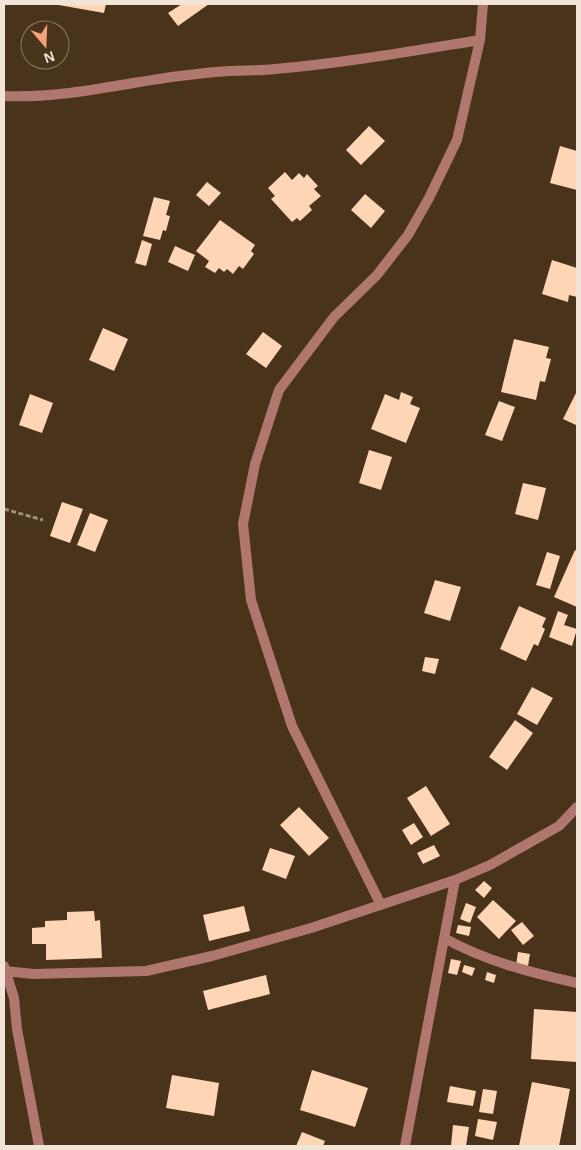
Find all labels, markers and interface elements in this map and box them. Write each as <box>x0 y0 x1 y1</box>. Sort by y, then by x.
north arrow <box>20 20 70 70</box>
text: N <box>42 48 57 67</box>

